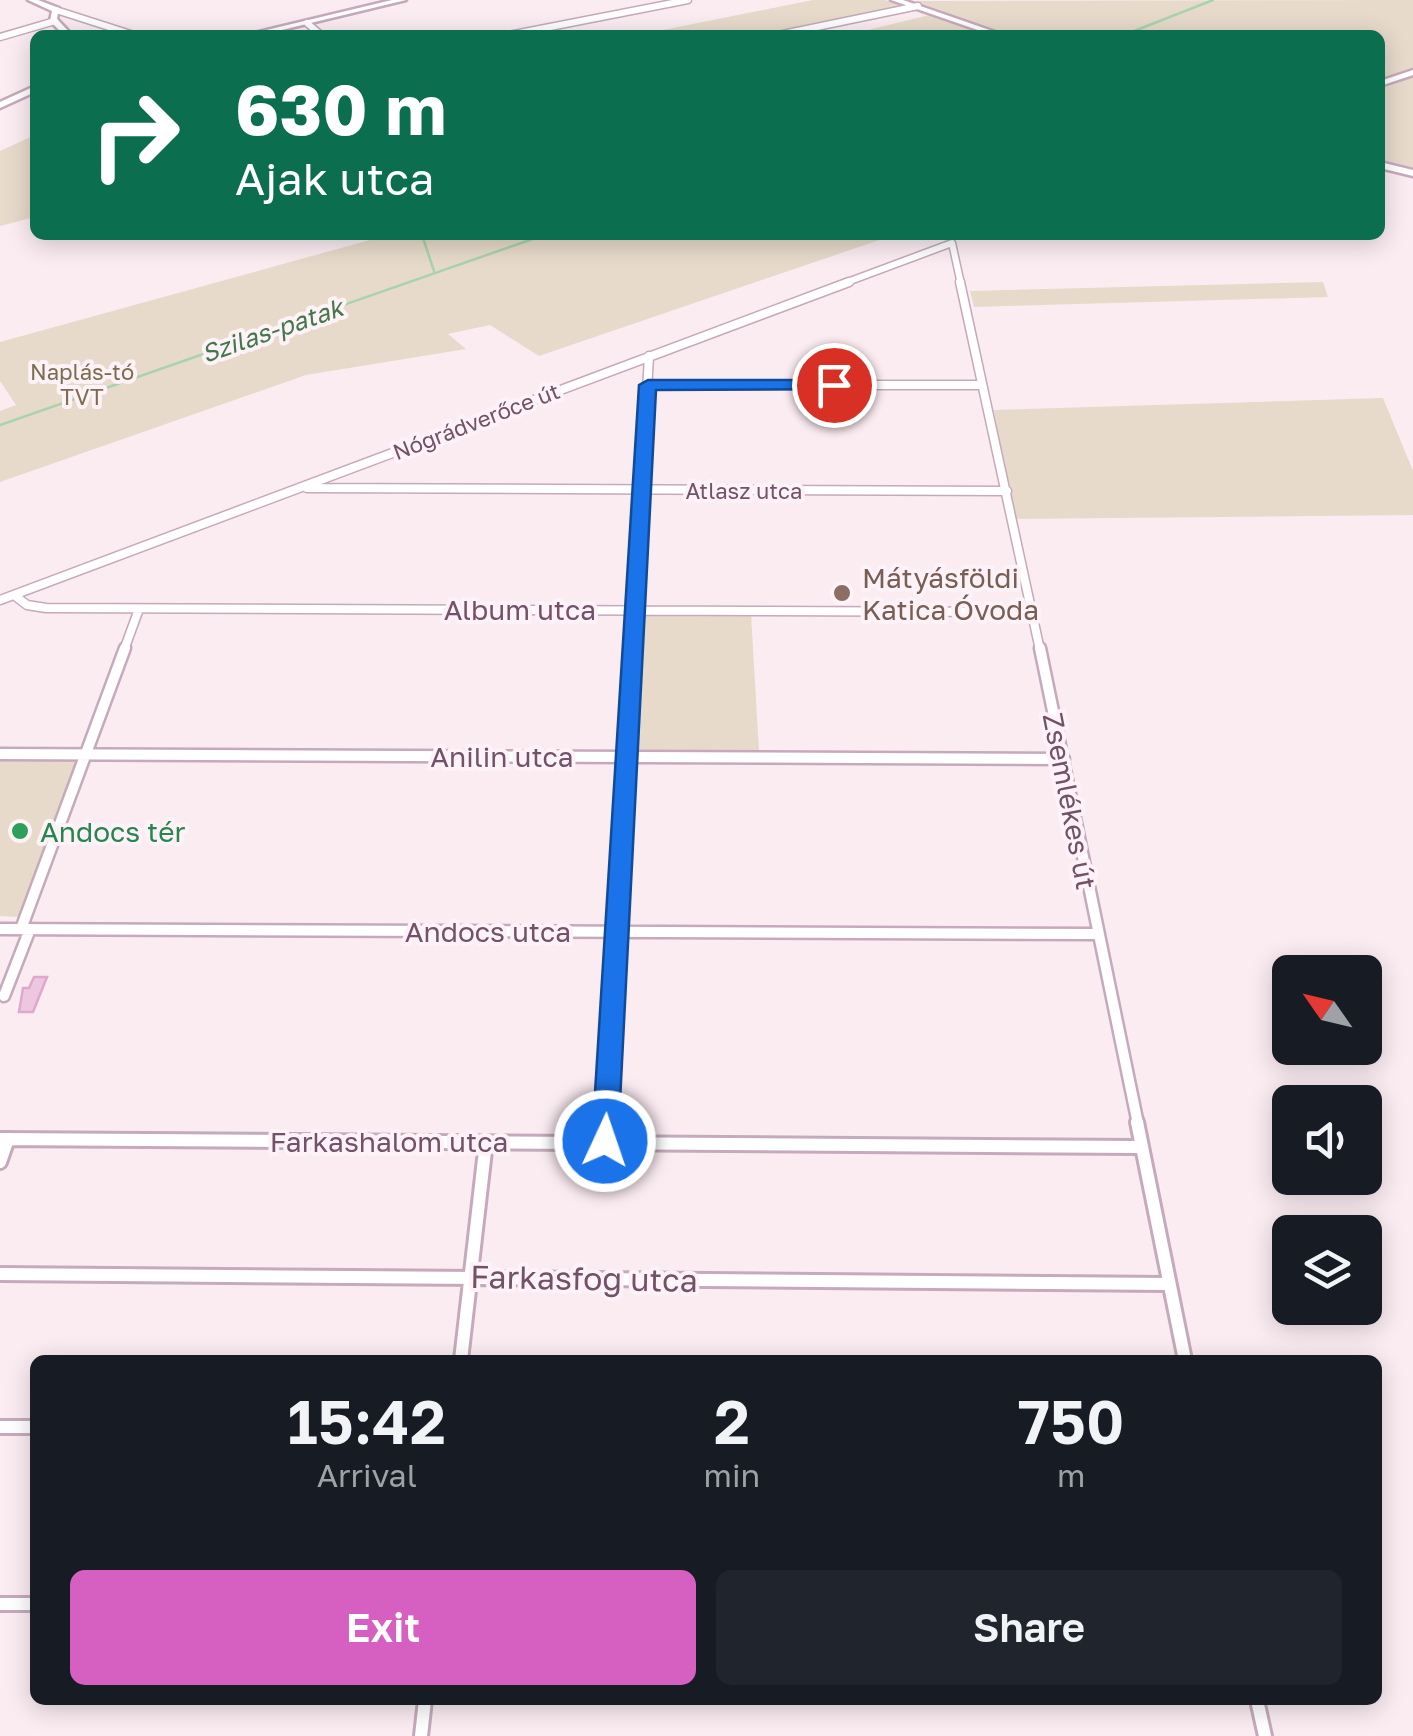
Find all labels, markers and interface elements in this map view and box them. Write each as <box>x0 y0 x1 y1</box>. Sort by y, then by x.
text: 630 m <box>235 66 446 150</box>
icon: right <box>70 70 200 200</box>
text: Ajak utca <box>235 151 435 205</box>
water label: Szilas-patak <box>197 290 350 369</box>
pin <box>792 343 877 428</box>
park label: Naplás-tó TVT <box>30 358 134 410</box>
icon: arrive <box>807 358 862 413</box>
street label: Nógrádverőce út <box>389 377 563 465</box>
street label: Atlasz utca <box>685 477 803 504</box>
place label: Mátyásföldi Katica Óvoda <box>862 561 1039 626</box>
marker: Mátyásföldi Katica Óvoda <box>831 582 853 604</box>
street label: Album utca <box>444 593 596 626</box>
street label: Zsemlékes út <box>1037 710 1103 892</box>
street label: Anilin utca <box>430 740 574 773</box>
place label: Andocs tér <box>40 815 186 848</box>
marker: Andocs tér <box>9 820 31 842</box>
street label: Andocs utca <box>405 915 571 948</box>
north arrow <box>1272 955 1382 1065</box>
map controls <box>1272 955 1382 1325</box>
button: sound <box>1272 1085 1382 1195</box>
position arrow <box>553 1089 657 1193</box>
street label: Farkashalom utca <box>270 1125 508 1158</box>
button: layers <box>1272 1215 1382 1325</box>
street label: Farkasfog utca <box>470 1257 698 1299</box>
text: 15:42 <box>288 1385 446 1457</box>
text: 2 <box>714 1385 750 1457</box>
text: 750 <box>1018 1385 1124 1457</box>
text: Arrival <box>317 1456 417 1494</box>
text: min <box>704 1456 760 1494</box>
text: m <box>1057 1456 1085 1494</box>
button: Exit <box>70 1570 696 1685</box>
button: Share <box>716 1570 1342 1685</box>

